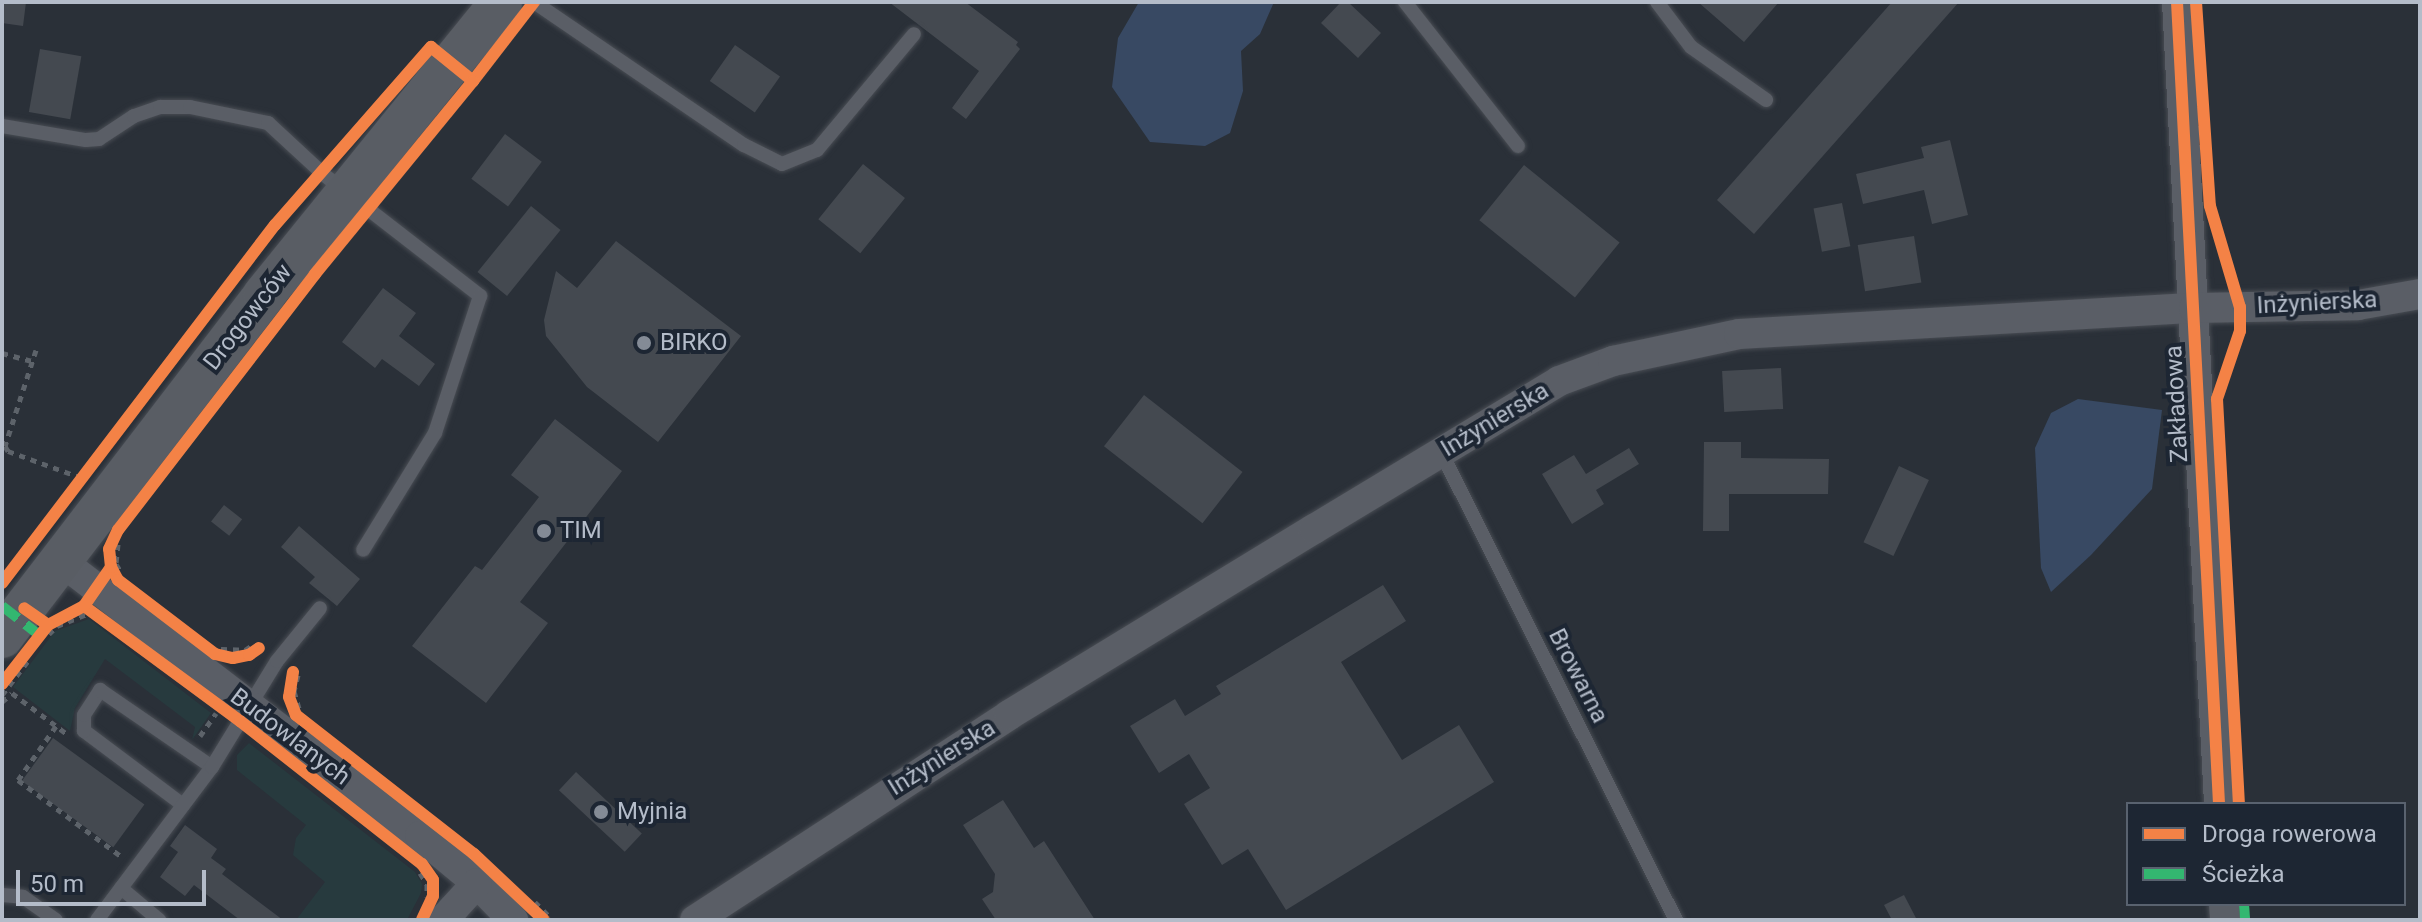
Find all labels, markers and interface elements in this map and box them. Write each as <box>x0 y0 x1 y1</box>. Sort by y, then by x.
street label: Drogowców <box>198 258 298 376</box>
street label: Inżynierska <box>2256 285 2378 321</box>
place label: BIRKO <box>660 329 727 357</box>
marker: BIRKO <box>635 334 653 352</box>
street label: Zakładowa <box>2160 345 2194 463</box>
street label: Inżynierska <box>1436 377 1554 463</box>
place label: TIM <box>560 517 602 545</box>
marker: TIM <box>535 522 553 540</box>
street label: Browarna <box>1542 624 1614 728</box>
street label: Budowlanych <box>224 683 356 791</box>
street label: Inżynierska <box>883 714 1001 802</box>
place label: Myjnia <box>617 798 687 826</box>
legend <box>2126 802 2406 906</box>
marker: Myjnia <box>592 803 610 821</box>
text: Droga rowerowa <box>2202 820 2377 848</box>
scale bar <box>20 854 210 904</box>
text: Ścieżka <box>2202 860 2285 888</box>
text: 50 m <box>30 870 84 898</box>

